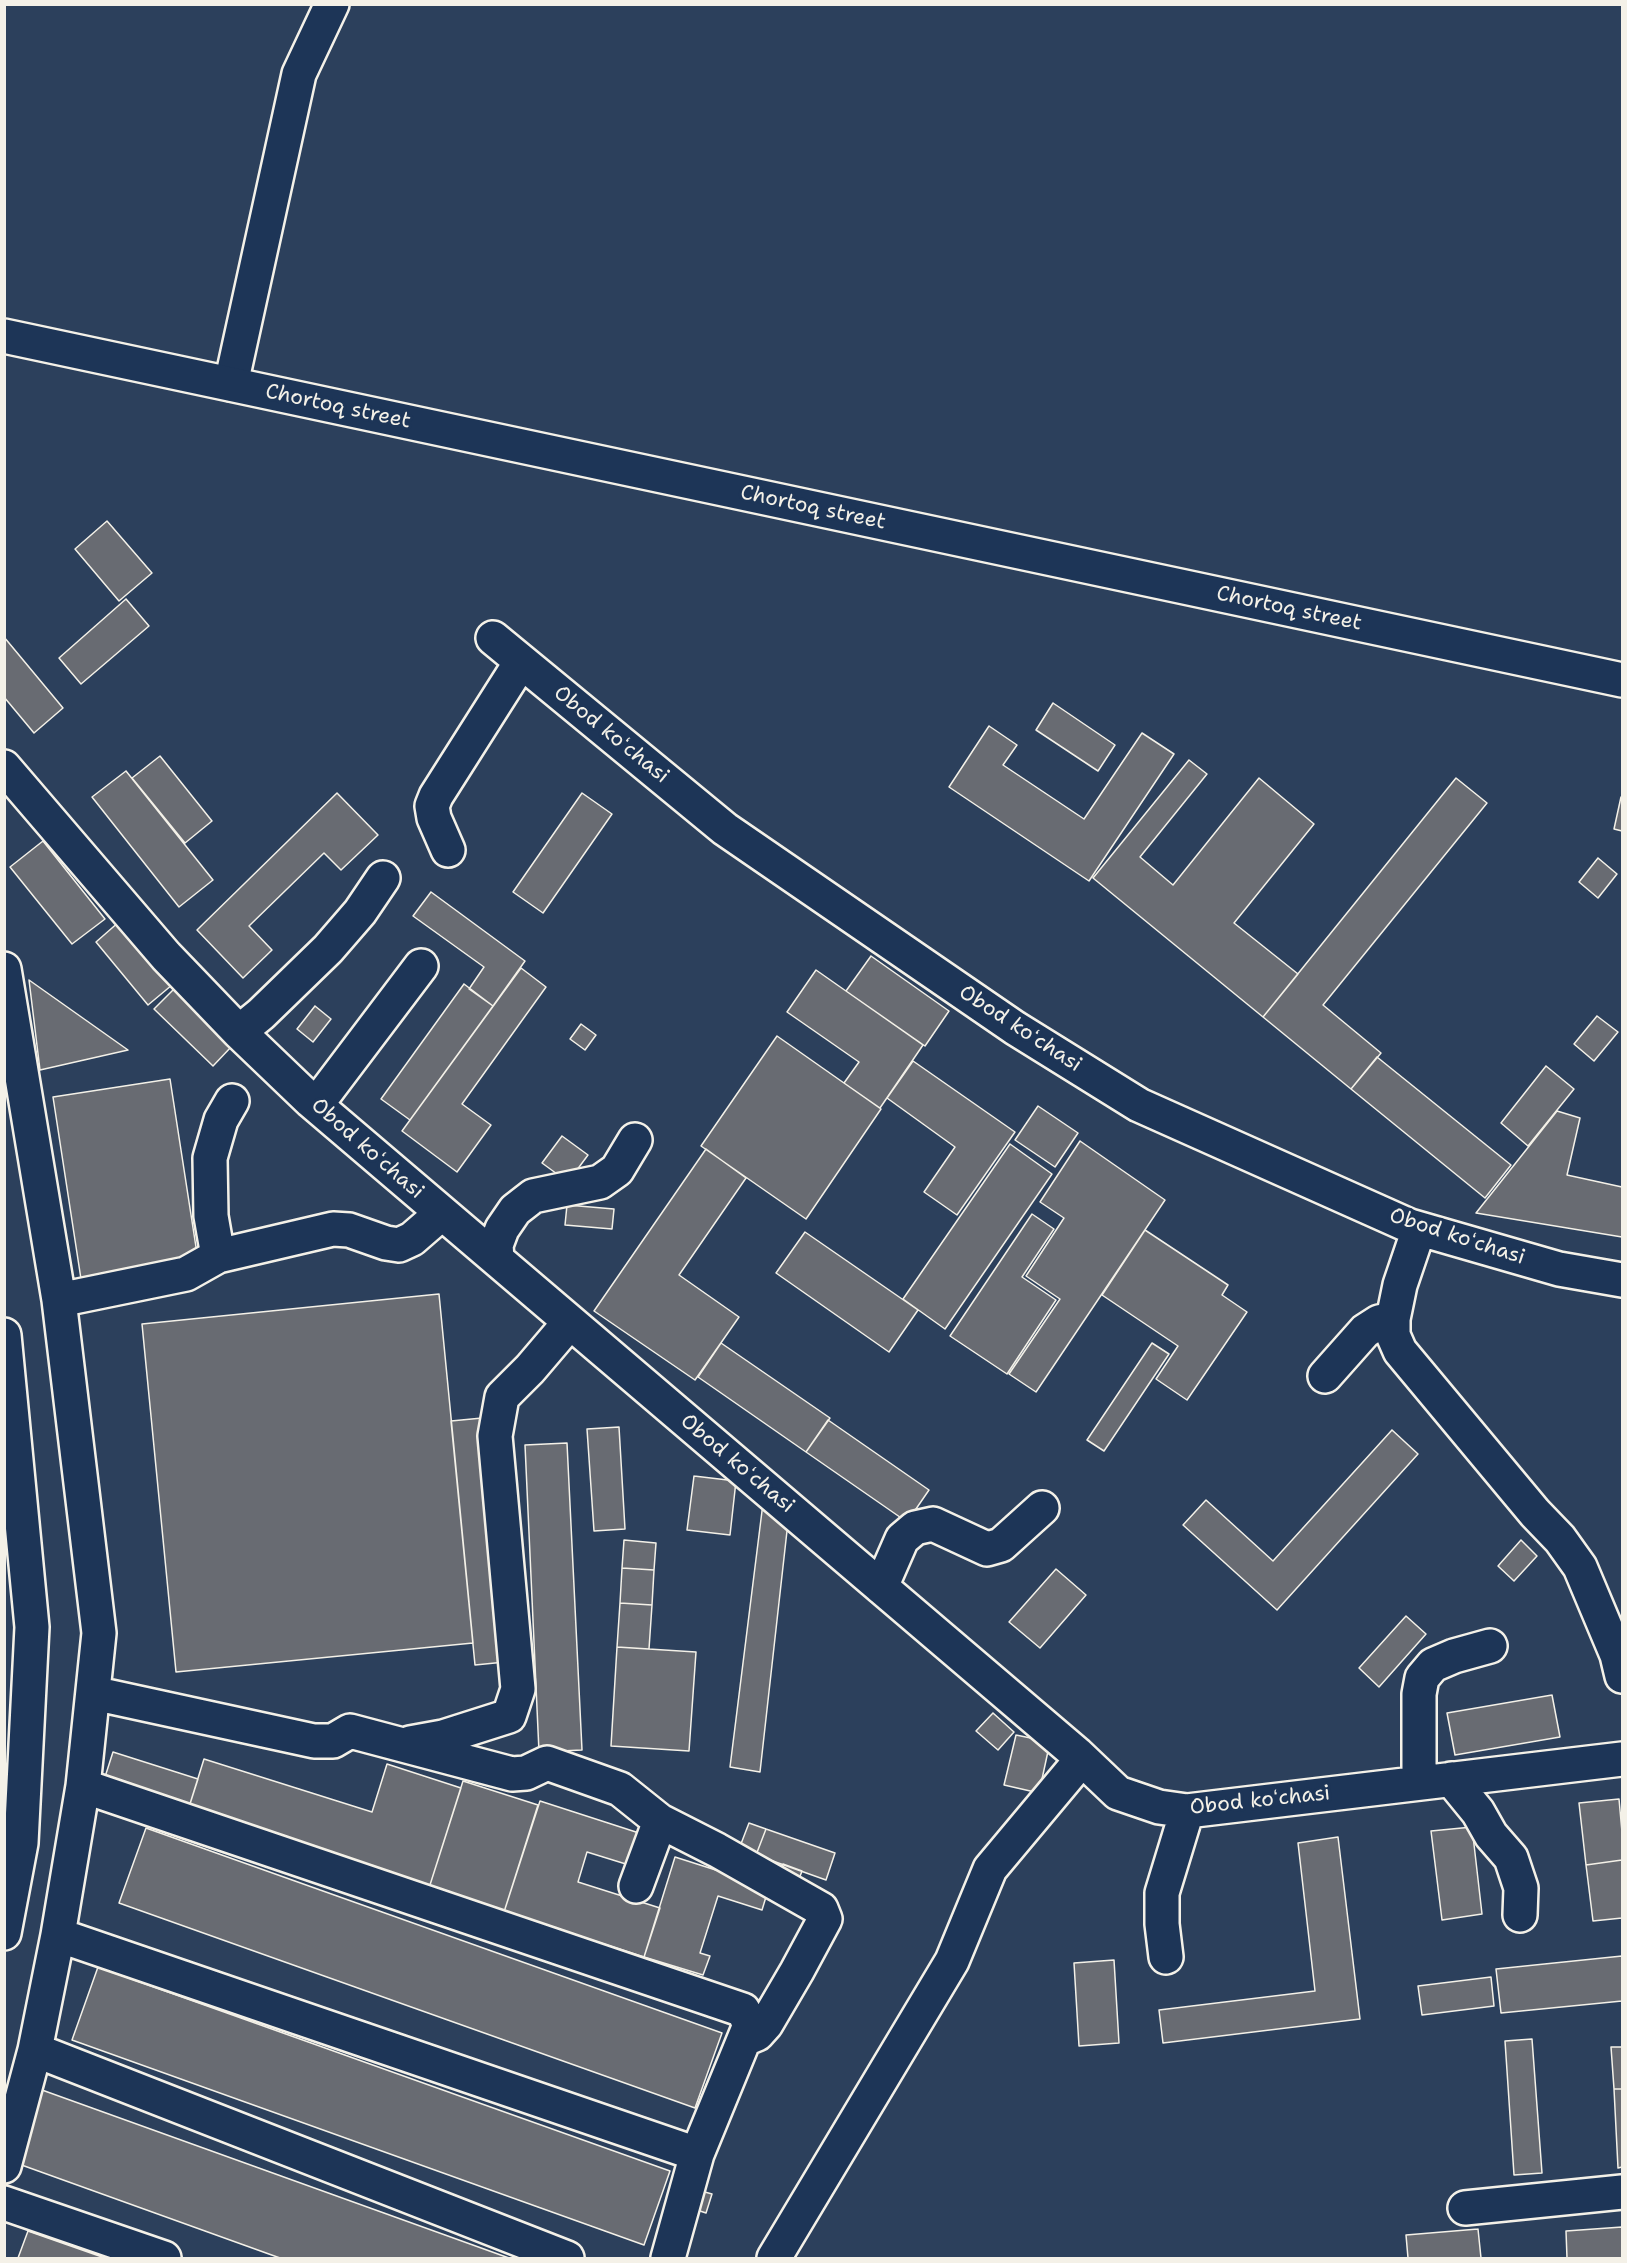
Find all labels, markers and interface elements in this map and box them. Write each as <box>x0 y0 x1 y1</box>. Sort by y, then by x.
street label: Chortoq street <box>263 379 413 435</box>
street label: Chortoq street <box>738 480 888 536</box>
street label: Chortoq street <box>1214 581 1364 637</box>
street label: Obod koʻchasi <box>548 681 674 789</box>
street label: Obod koʻchasi <box>954 980 1086 1078</box>
street label: Obod koʻchasi <box>305 1093 429 1205</box>
street label: Obod koʻchasi <box>1386 1203 1528 1271</box>
street label: Obod koʻchasi <box>675 1409 799 1519</box>
street label: Obod koʻchasi <box>1188 1781 1332 1821</box>

